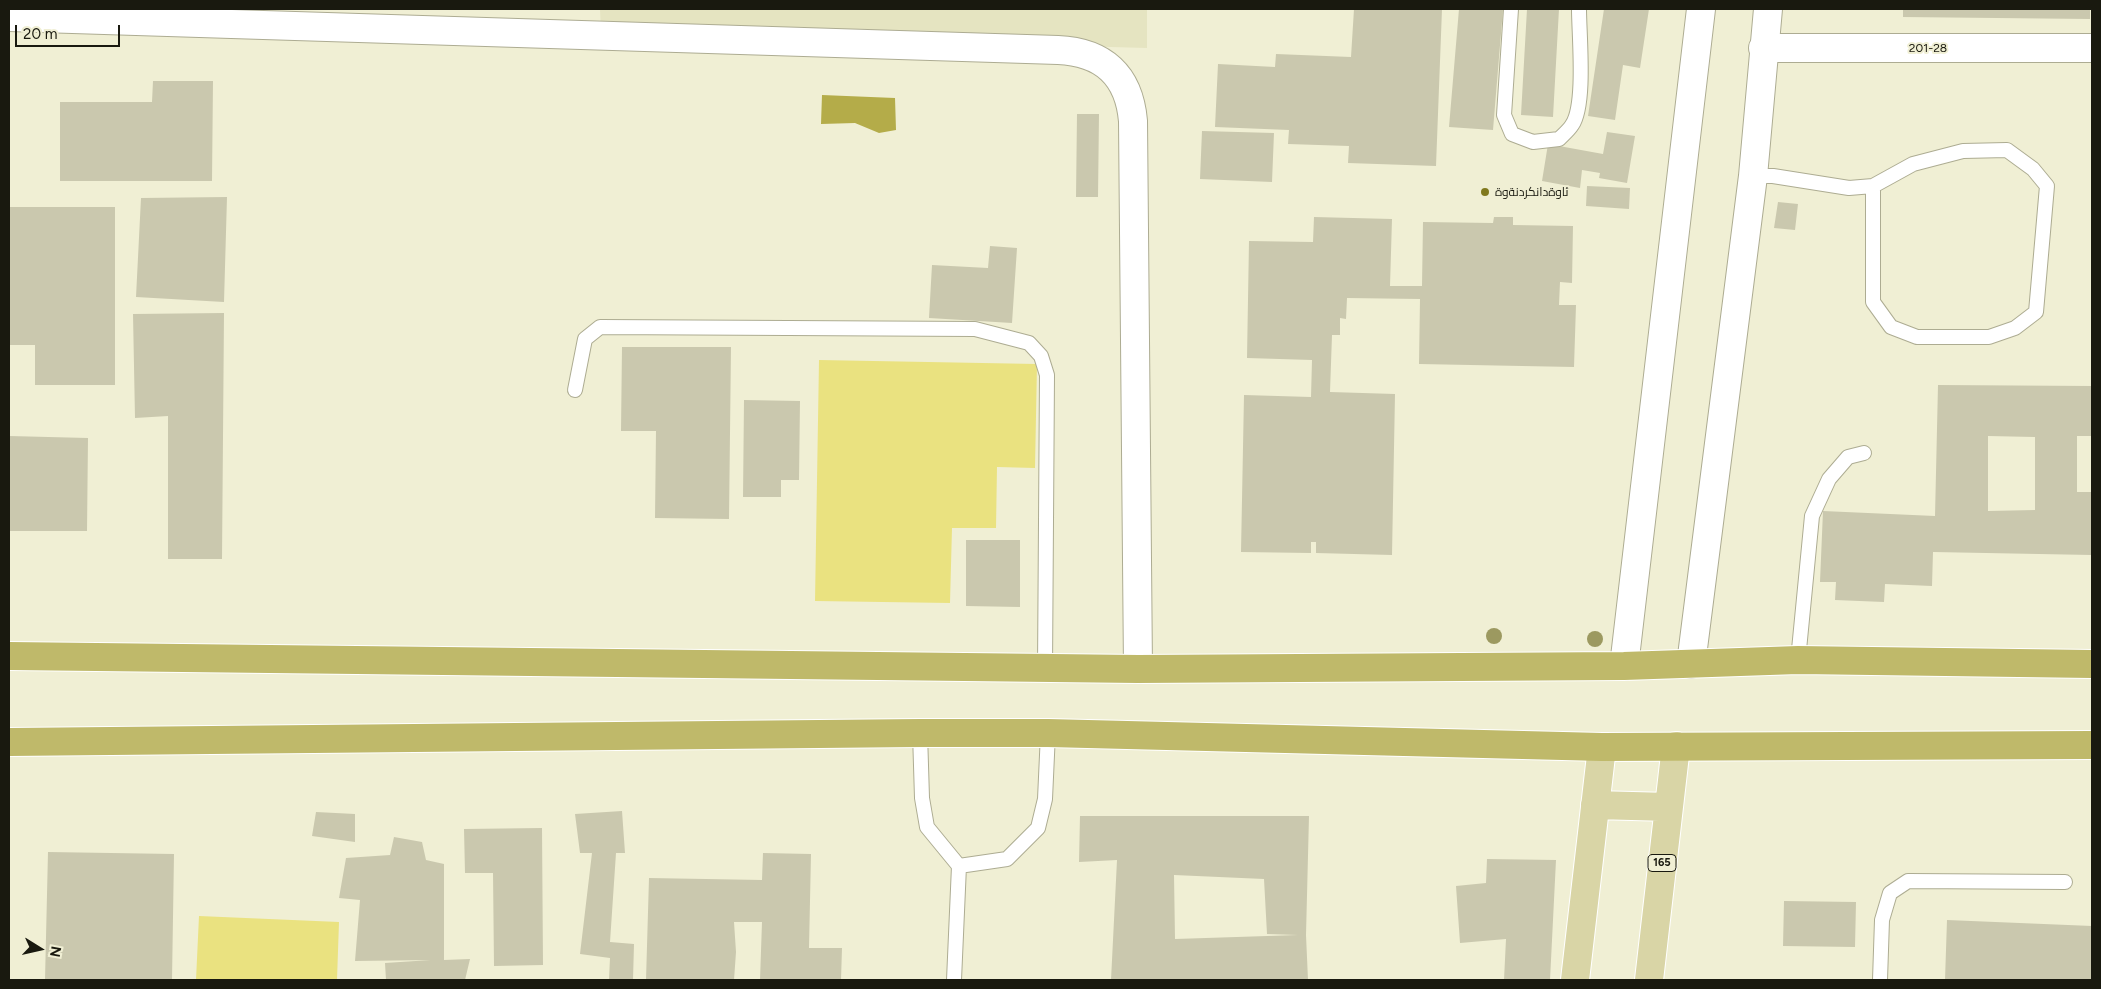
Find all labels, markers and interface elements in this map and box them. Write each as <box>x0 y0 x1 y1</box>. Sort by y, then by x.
scale bar <box>18 15 122 47</box>
text: 20 m <box>23 25 57 43</box>
street label: 201-28 <box>1909 41 1947 55</box>
place label: ئاوةدانكردنةوة <box>1495 185 1568 199</box>
marker: ئاوةدانكردنةوة <box>1479 186 1491 198</box>
road number: 165 <box>1648 854 1676 871</box>
north arrow <box>15 924 65 974</box>
text: N <box>46 945 65 958</box>

